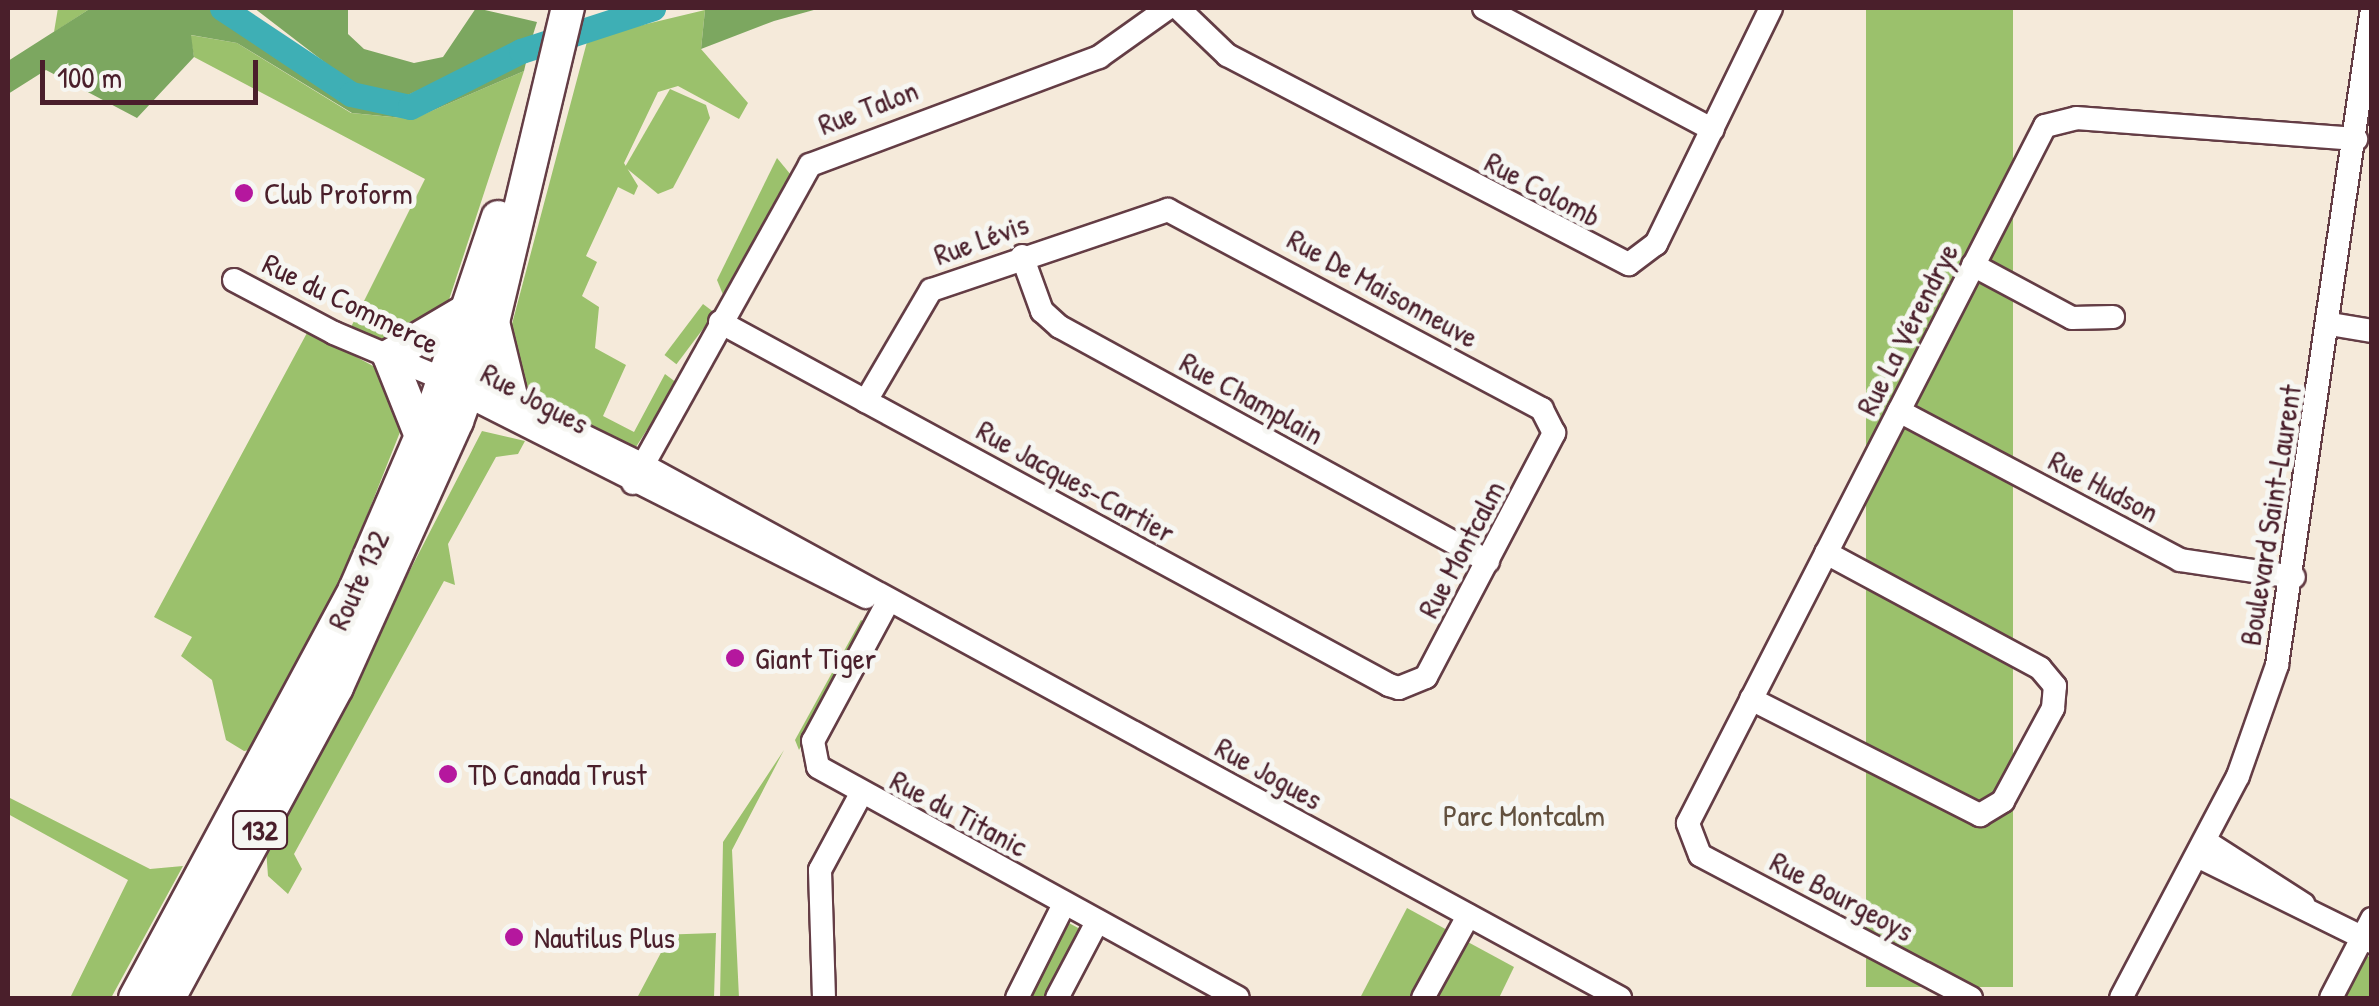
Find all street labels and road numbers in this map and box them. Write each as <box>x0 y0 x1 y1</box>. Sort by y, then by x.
street label: Rue Talon <box>813 72 923 142</box>
street label: Rue Colomb <box>1479 144 1607 234</box>
street label: Rue Lévis <box>929 205 1033 273</box>
street label: Rue De Maisonneuve <box>1281 221 1485 355</box>
street label: Rue La Vérendrye <box>1848 237 1966 421</box>
street label: Rue du Commerce <box>257 245 445 361</box>
street label: Rue Champlain <box>1174 344 1330 452</box>
street label: Rue Jogues <box>475 355 595 441</box>
street label: Boulevard Saint-Laurent <box>2232 382 2308 648</box>
street label: Rue Jacques-Cartier <box>971 412 1181 550</box>
street label: Rue Hudson <box>2043 442 2165 530</box>
street label: Rue Montcalm <box>1410 474 1512 624</box>
street label: Route 132 <box>319 525 397 635</box>
street label: Rue Jogues <box>1209 729 1329 817</box>
street label: Rue du Titanic <box>884 762 1034 864</box>
road number: 132 <box>230 807 290 853</box>
street label: Rue Bourgeoys <box>1764 843 1920 949</box>

